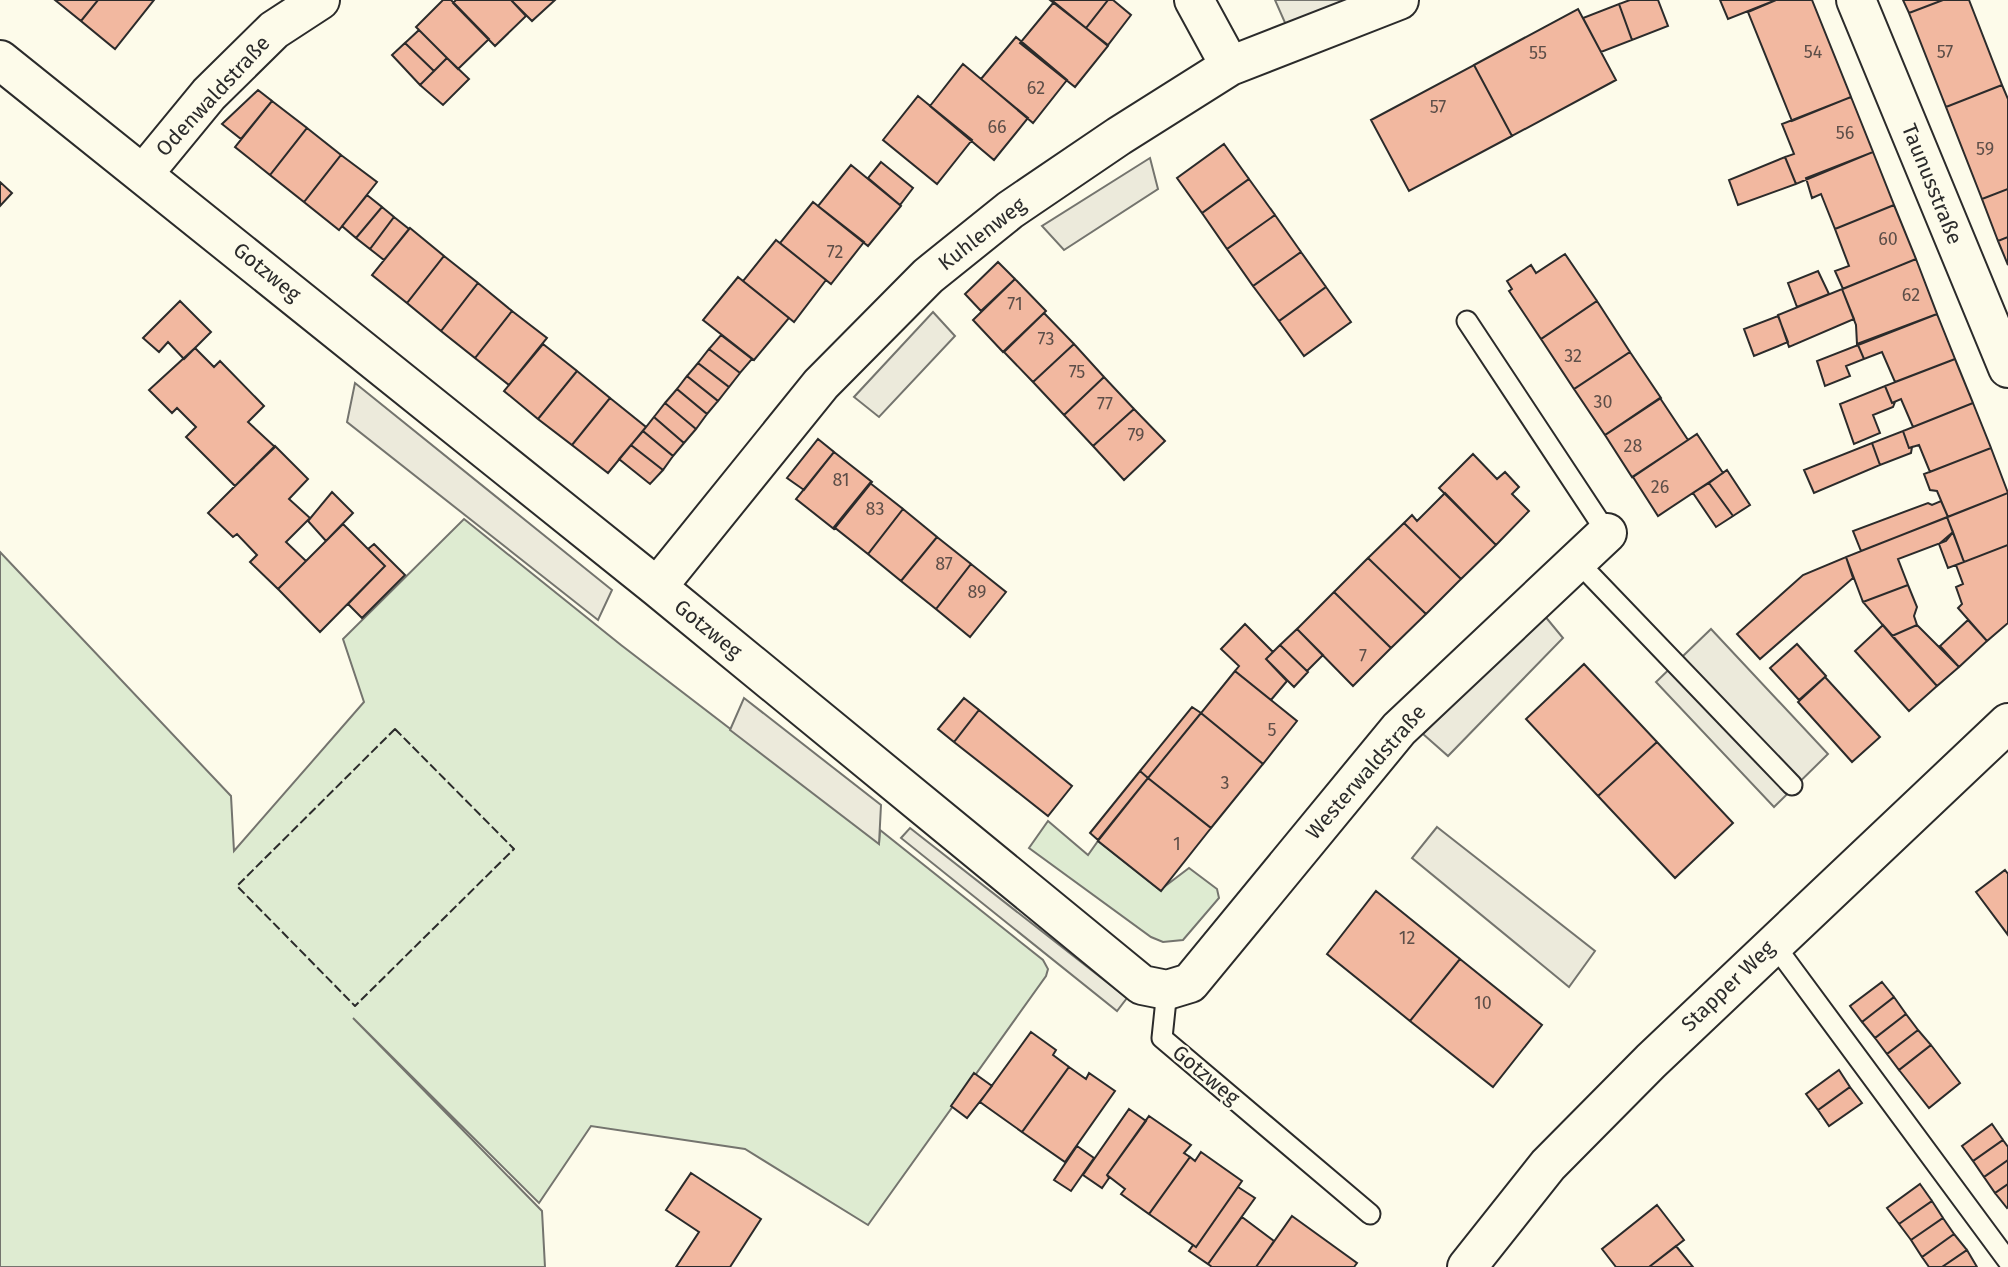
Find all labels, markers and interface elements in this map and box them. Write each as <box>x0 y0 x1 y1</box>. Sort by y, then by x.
street label: Odenwaldstraße <box>150 30 276 162</box>
house number: 54 <box>1804 41 1823 63</box>
house number: 57 <box>1937 41 1953 63</box>
house number: 55 <box>1529 42 1547 64</box>
house number: 62 <box>1027 77 1045 99</box>
house number: 57 <box>1430 96 1446 118</box>
house number: 66 <box>987 116 1007 138</box>
street label: Taunusstraße <box>1896 120 1968 248</box>
house number: 56 <box>1836 122 1854 144</box>
house number: 59 <box>1976 138 1994 160</box>
street label: Kuhlenweg <box>933 192 1031 276</box>
house number: 60 <box>1878 228 1898 250</box>
street label: Gotzweg <box>228 237 306 307</box>
house number: 72 <box>827 241 843 263</box>
house number: 62 <box>1902 284 1920 306</box>
house number: 71 <box>1007 293 1023 315</box>
house number: 73 <box>1038 328 1054 350</box>
house number: 32 <box>1564 345 1582 367</box>
house number: 75 <box>1069 361 1085 383</box>
house number: 30 <box>1593 391 1613 413</box>
house number: 77 <box>1097 393 1113 415</box>
house number: 79 <box>1127 424 1145 446</box>
house number: 28 <box>1624 435 1642 457</box>
house number: 81 <box>832 469 850 491</box>
house number: 26 <box>1651 476 1669 498</box>
house number: 83 <box>866 498 884 520</box>
house number: 87 <box>935 553 953 575</box>
house number: 89 <box>967 581 987 603</box>
street label: Gotzweg <box>669 594 747 664</box>
house number: 7 <box>1359 645 1367 667</box>
street label: Westerwaldstraße <box>1300 699 1432 845</box>
house number: 5 <box>1267 719 1277 741</box>
house number: 3 <box>1221 772 1229 794</box>
house number: 1 <box>1173 833 1181 855</box>
house number: 12 <box>1399 927 1415 949</box>
street label: Stapper Weg <box>1676 935 1780 1037</box>
house number: 10 <box>1474 992 1492 1014</box>
street label: Gotzweg <box>1167 1039 1245 1111</box>

